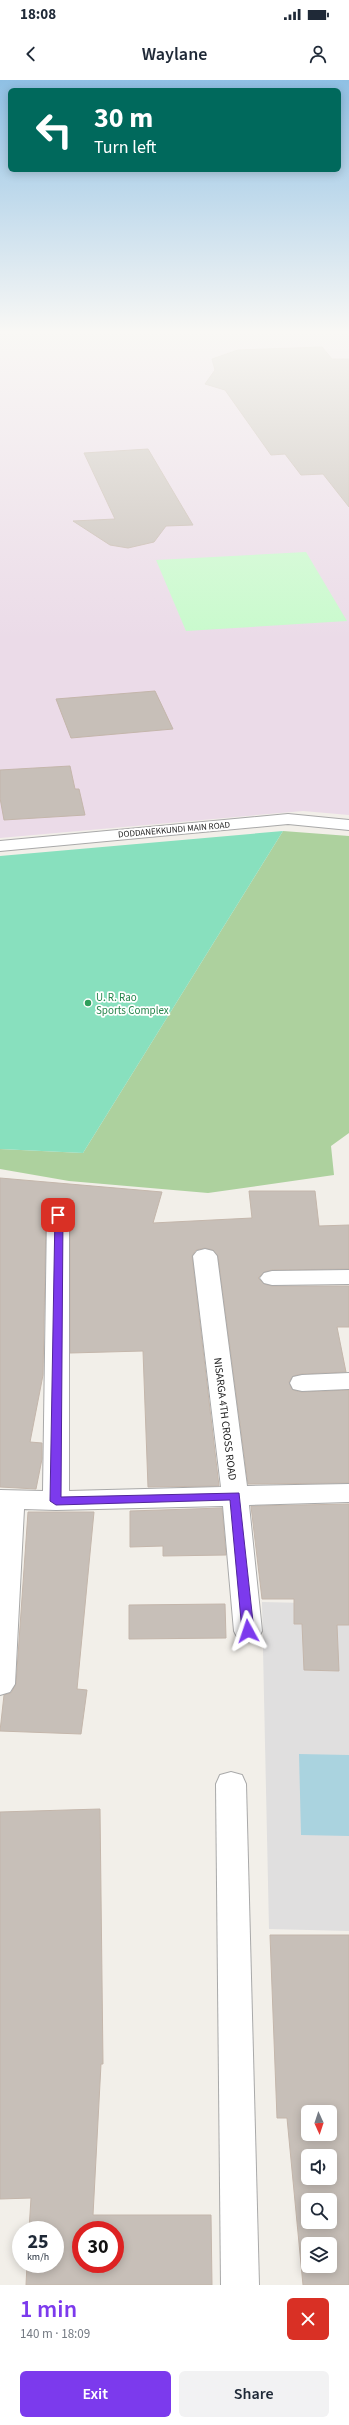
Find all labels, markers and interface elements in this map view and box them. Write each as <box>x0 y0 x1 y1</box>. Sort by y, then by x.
text: 18:08 <box>20 4 56 25</box>
text: Waylane <box>142 42 207 67</box>
icon: back <box>20 43 42 65</box>
icon: person <box>307 43 329 65</box>
text: 30 m <box>94 98 153 138</box>
icon: left <box>28 104 80 156</box>
text: Turn left <box>94 135 156 160</box>
street label: DODDANEKKUNDI MAIN ROAD <box>117 819 231 841</box>
place label: U. R. Rao Sports Complex <box>96 990 169 1018</box>
marker: U. R. Rao Sports Complex <box>83 998 93 1008</box>
pin <box>41 1198 75 1232</box>
icon: arrive <box>47 1204 69 1226</box>
street label: NISARGA 4TH CROSS ROAD <box>210 1357 240 1481</box>
position arrow <box>227 1610 269 1652</box>
north arrow <box>301 2105 337 2141</box>
map controls <box>301 2105 337 2273</box>
button: sound <box>301 2149 337 2185</box>
button: search <box>301 2193 337 2229</box>
speed limit sign: 30 <box>72 2221 124 2273</box>
text: 25 <box>27 2228 49 2256</box>
button: layers <box>301 2237 337 2273</box>
text: km/h <box>27 2250 49 2264</box>
text: 1 min <box>20 2292 77 2327</box>
button: close <box>287 2298 329 2340</box>
text: 140 m · 18:09 <box>20 2325 90 2343</box>
button: Exit <box>20 2371 171 2417</box>
button: Share <box>179 2371 329 2417</box>

